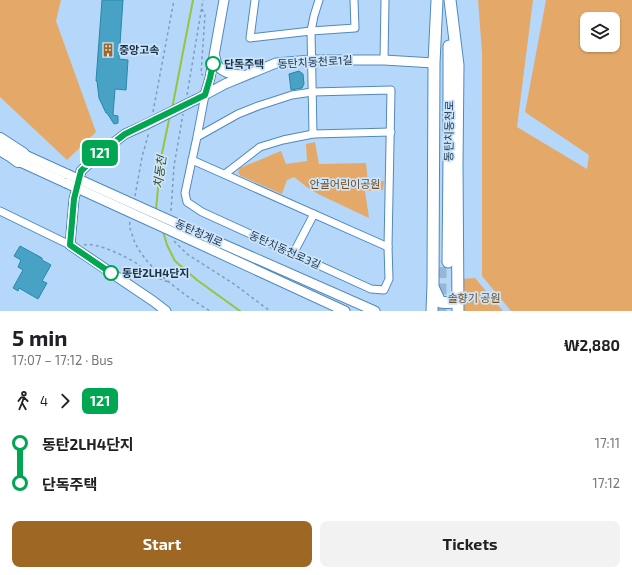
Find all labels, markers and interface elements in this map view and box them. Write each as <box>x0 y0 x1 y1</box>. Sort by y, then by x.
map controls <box>580 12 620 52</box>
button: layers <box>580 12 620 52</box>
building icon: 중앙고속 <box>100 42 116 58</box>
place label: 중앙고속 <box>119 43 159 56</box>
street label: 동탄치동천로1길 <box>277 53 353 70</box>
marker: 단독주택 <box>205 56 221 72</box>
place label: 단독주택 <box>224 57 264 70</box>
street label: 동탄치동천로 <box>441 101 456 161</box>
line badge: 121 <box>77 140 123 166</box>
text: 121 <box>90 144 110 161</box>
water label: 치동천 <box>150 153 168 189</box>
park label: 안골어린이공원 <box>310 177 380 190</box>
street label: 동탄청계로 <box>173 216 225 249</box>
street label: 동탄치동천로3길 <box>247 228 323 271</box>
marker: 동탄2LH4단지 <box>103 265 119 281</box>
place label: 동탄2LH4단지 <box>122 266 189 279</box>
park label: 솔향기 공원 <box>447 291 501 304</box>
text: 5 min <box>12 324 68 350</box>
text: ₩2,880 <box>564 336 620 354</box>
text: 17:07 – 17:12 · Bus <box>12 352 113 368</box>
icon: walk <box>12 390 34 412</box>
icon: forward <box>54 390 76 412</box>
text: 121 <box>90 392 110 409</box>
text: 4 <box>40 393 48 409</box>
text: 동탄2LH4단지 <box>42 435 134 453</box>
text: 17:11 <box>595 435 620 451</box>
text: 단독주택 <box>42 475 97 493</box>
text: 17:12 <box>593 475 620 491</box>
button: Start <box>12 521 312 567</box>
button: Tickets <box>320 521 620 567</box>

